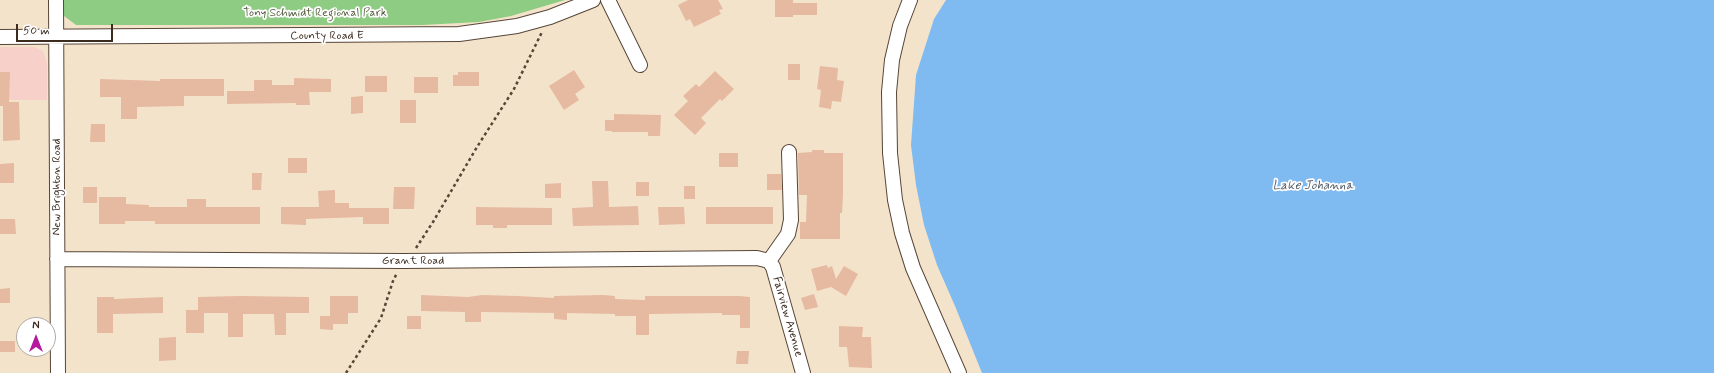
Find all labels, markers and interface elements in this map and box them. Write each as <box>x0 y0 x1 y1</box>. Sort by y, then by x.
park label: Tony Schmidt Regional Park <box>243 6 387 20</box>
scale bar <box>18 16 115 42</box>
text: 50 m <box>23 23 50 39</box>
street label: County Road E <box>290 29 364 43</box>
street label: New Brighton Road <box>50 138 64 236</box>
water label: Lake Johanna <box>1273 178 1353 194</box>
street label: Grant Road <box>382 254 444 268</box>
street label: Fairview Avenue <box>769 275 805 359</box>
north arrow <box>16 317 56 357</box>
text: N <box>32 319 40 333</box>

